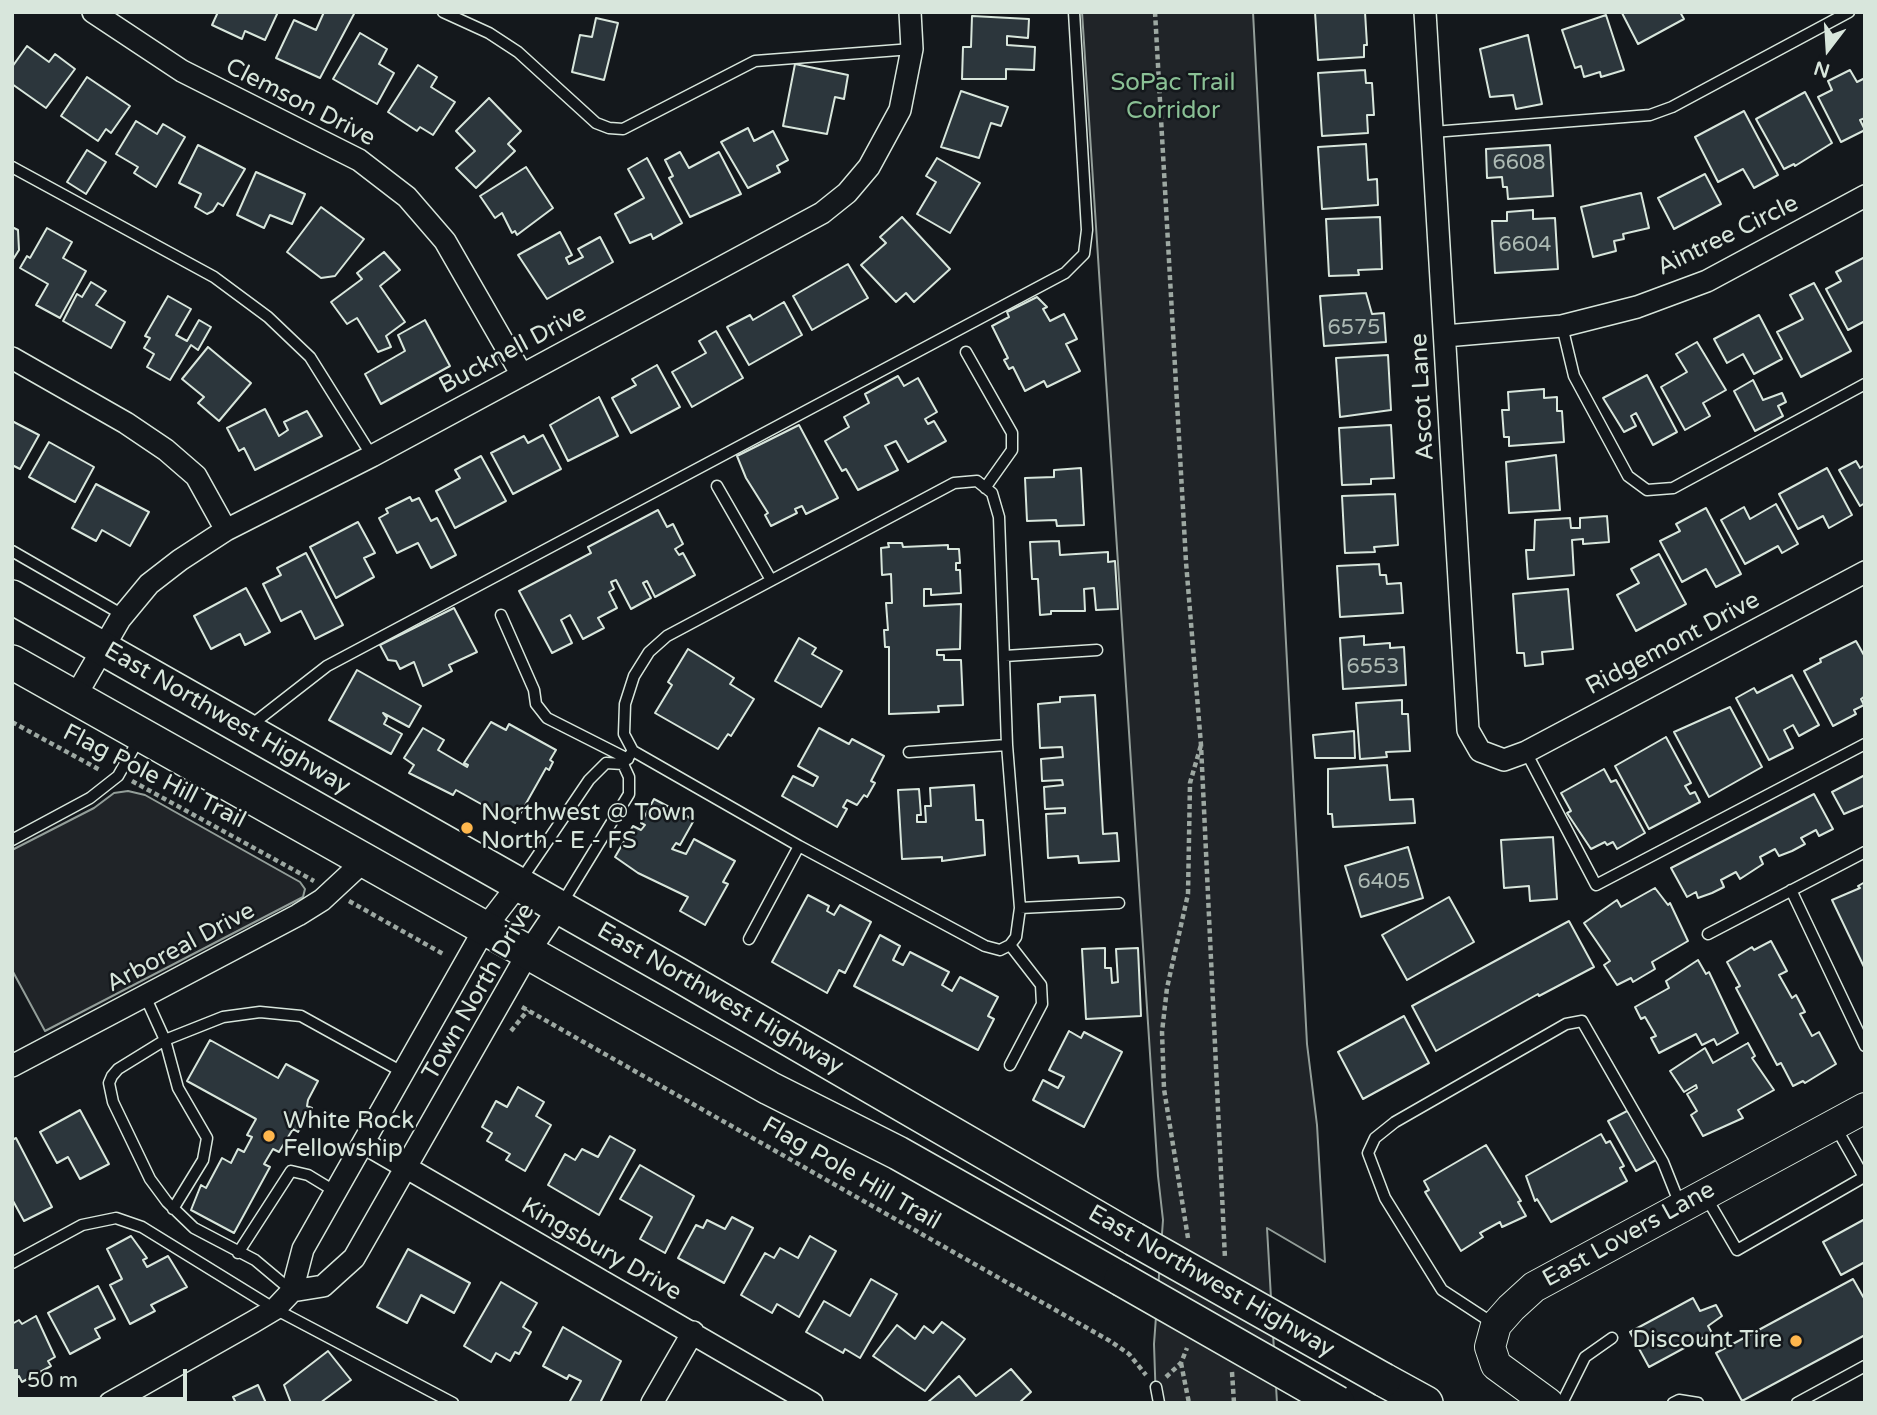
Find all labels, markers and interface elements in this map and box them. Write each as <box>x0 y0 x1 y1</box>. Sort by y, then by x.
north arrow <box>1793 14 1863 84</box>
street label: Clemson Drive <box>220 53 380 153</box>
text: N <box>1811 56 1832 82</box>
park label: SoPac Trail Corridor <box>1111 70 1235 126</box>
house number: 6608 <box>1493 150 1545 176</box>
street label: Aintree Circle <box>1653 189 1803 283</box>
house number: 6604 <box>1499 232 1551 258</box>
street label: Bucknell Drive <box>435 299 591 401</box>
house number: 6575 <box>1328 315 1380 341</box>
street label: Ascot Lane <box>1405 333 1441 461</box>
street label: Ridgemont Drive <box>1581 586 1765 702</box>
street label: East Northwest Highway <box>99 637 355 801</box>
house number: 6553 <box>1347 654 1399 680</box>
street label: Flag Pole Hill Trail <box>58 718 250 836</box>
place label: Northwest @ Town North - E - FS <box>481 800 695 856</box>
marker: Northwest @ Town North - E - FS <box>459 820 475 836</box>
house number: 6405 <box>1358 869 1410 895</box>
street label: Arboreal Drive <box>102 897 260 999</box>
street label: Town North Drive <box>417 899 541 1085</box>
street label: East Northwest Highway <box>592 917 848 1081</box>
place label: White Rock Fellowship <box>283 1108 414 1164</box>
street label: Flag Pole Hill Trail <box>757 1111 945 1237</box>
marker: White Rock Fellowship <box>261 1128 277 1144</box>
street label: East Lovers Lane <box>1538 1176 1720 1294</box>
street label: Kingsbury Drive <box>516 1192 686 1308</box>
street label: East Northwest Highway <box>1083 1200 1339 1364</box>
place label: Discount Tire <box>1632 1327 1782 1355</box>
marker: Discount Tire <box>1788 1333 1804 1349</box>
scale bar <box>18 1356 191 1400</box>
text: 50 m <box>27 1368 78 1393</box>

